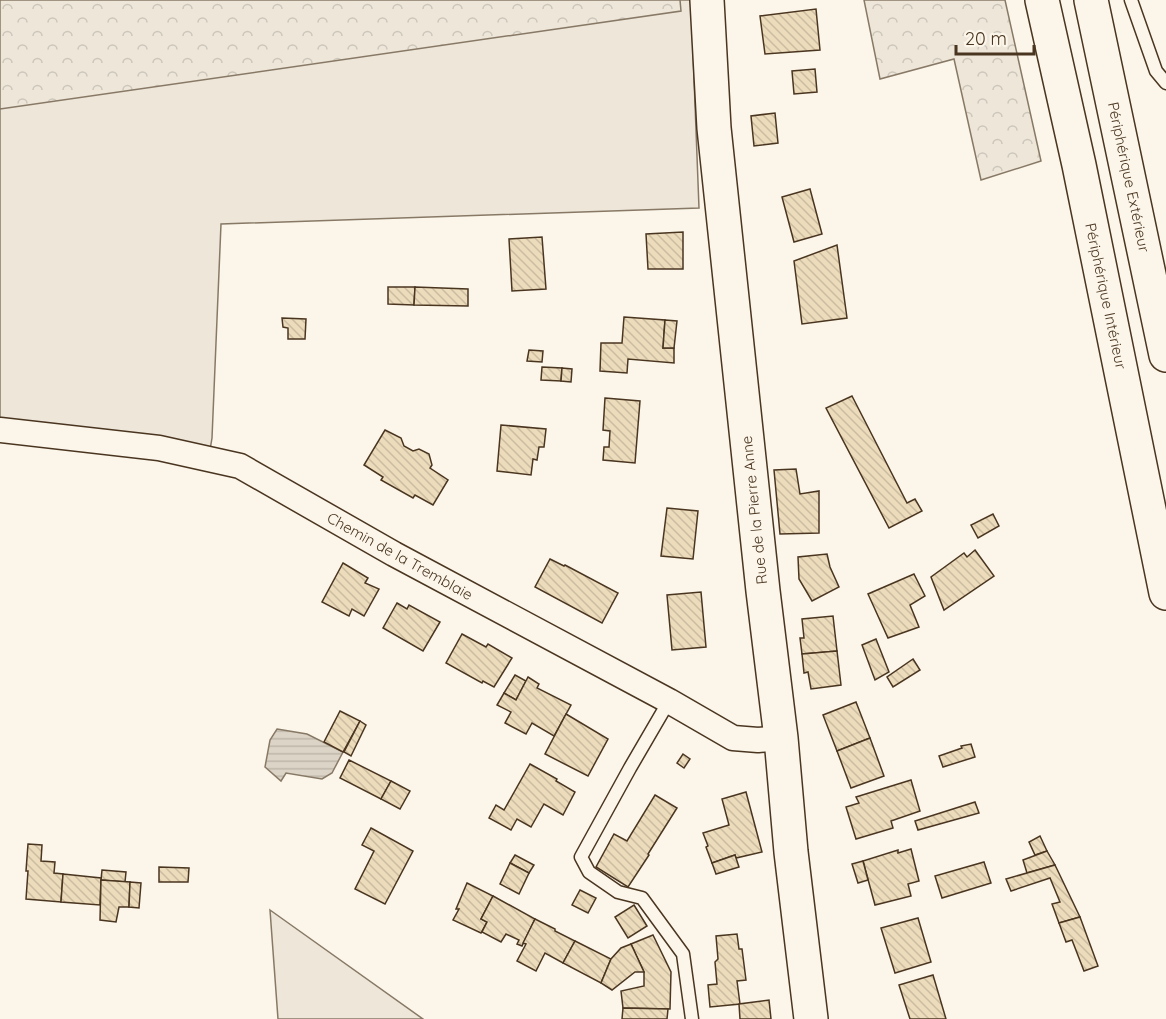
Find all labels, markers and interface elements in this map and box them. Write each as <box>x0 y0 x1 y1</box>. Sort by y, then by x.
scale bar <box>956 18 1034 56</box>
text: 20 m <box>965 27 1007 50</box>
street label: Périphérique Extérieur <box>1104 100 1154 254</box>
street label: Périphérique Intérieur <box>1081 221 1131 371</box>
street label: Rue de la Pierre Anne <box>737 435 771 585</box>
street label: Chemin de la Tremblaie <box>324 508 476 604</box>

